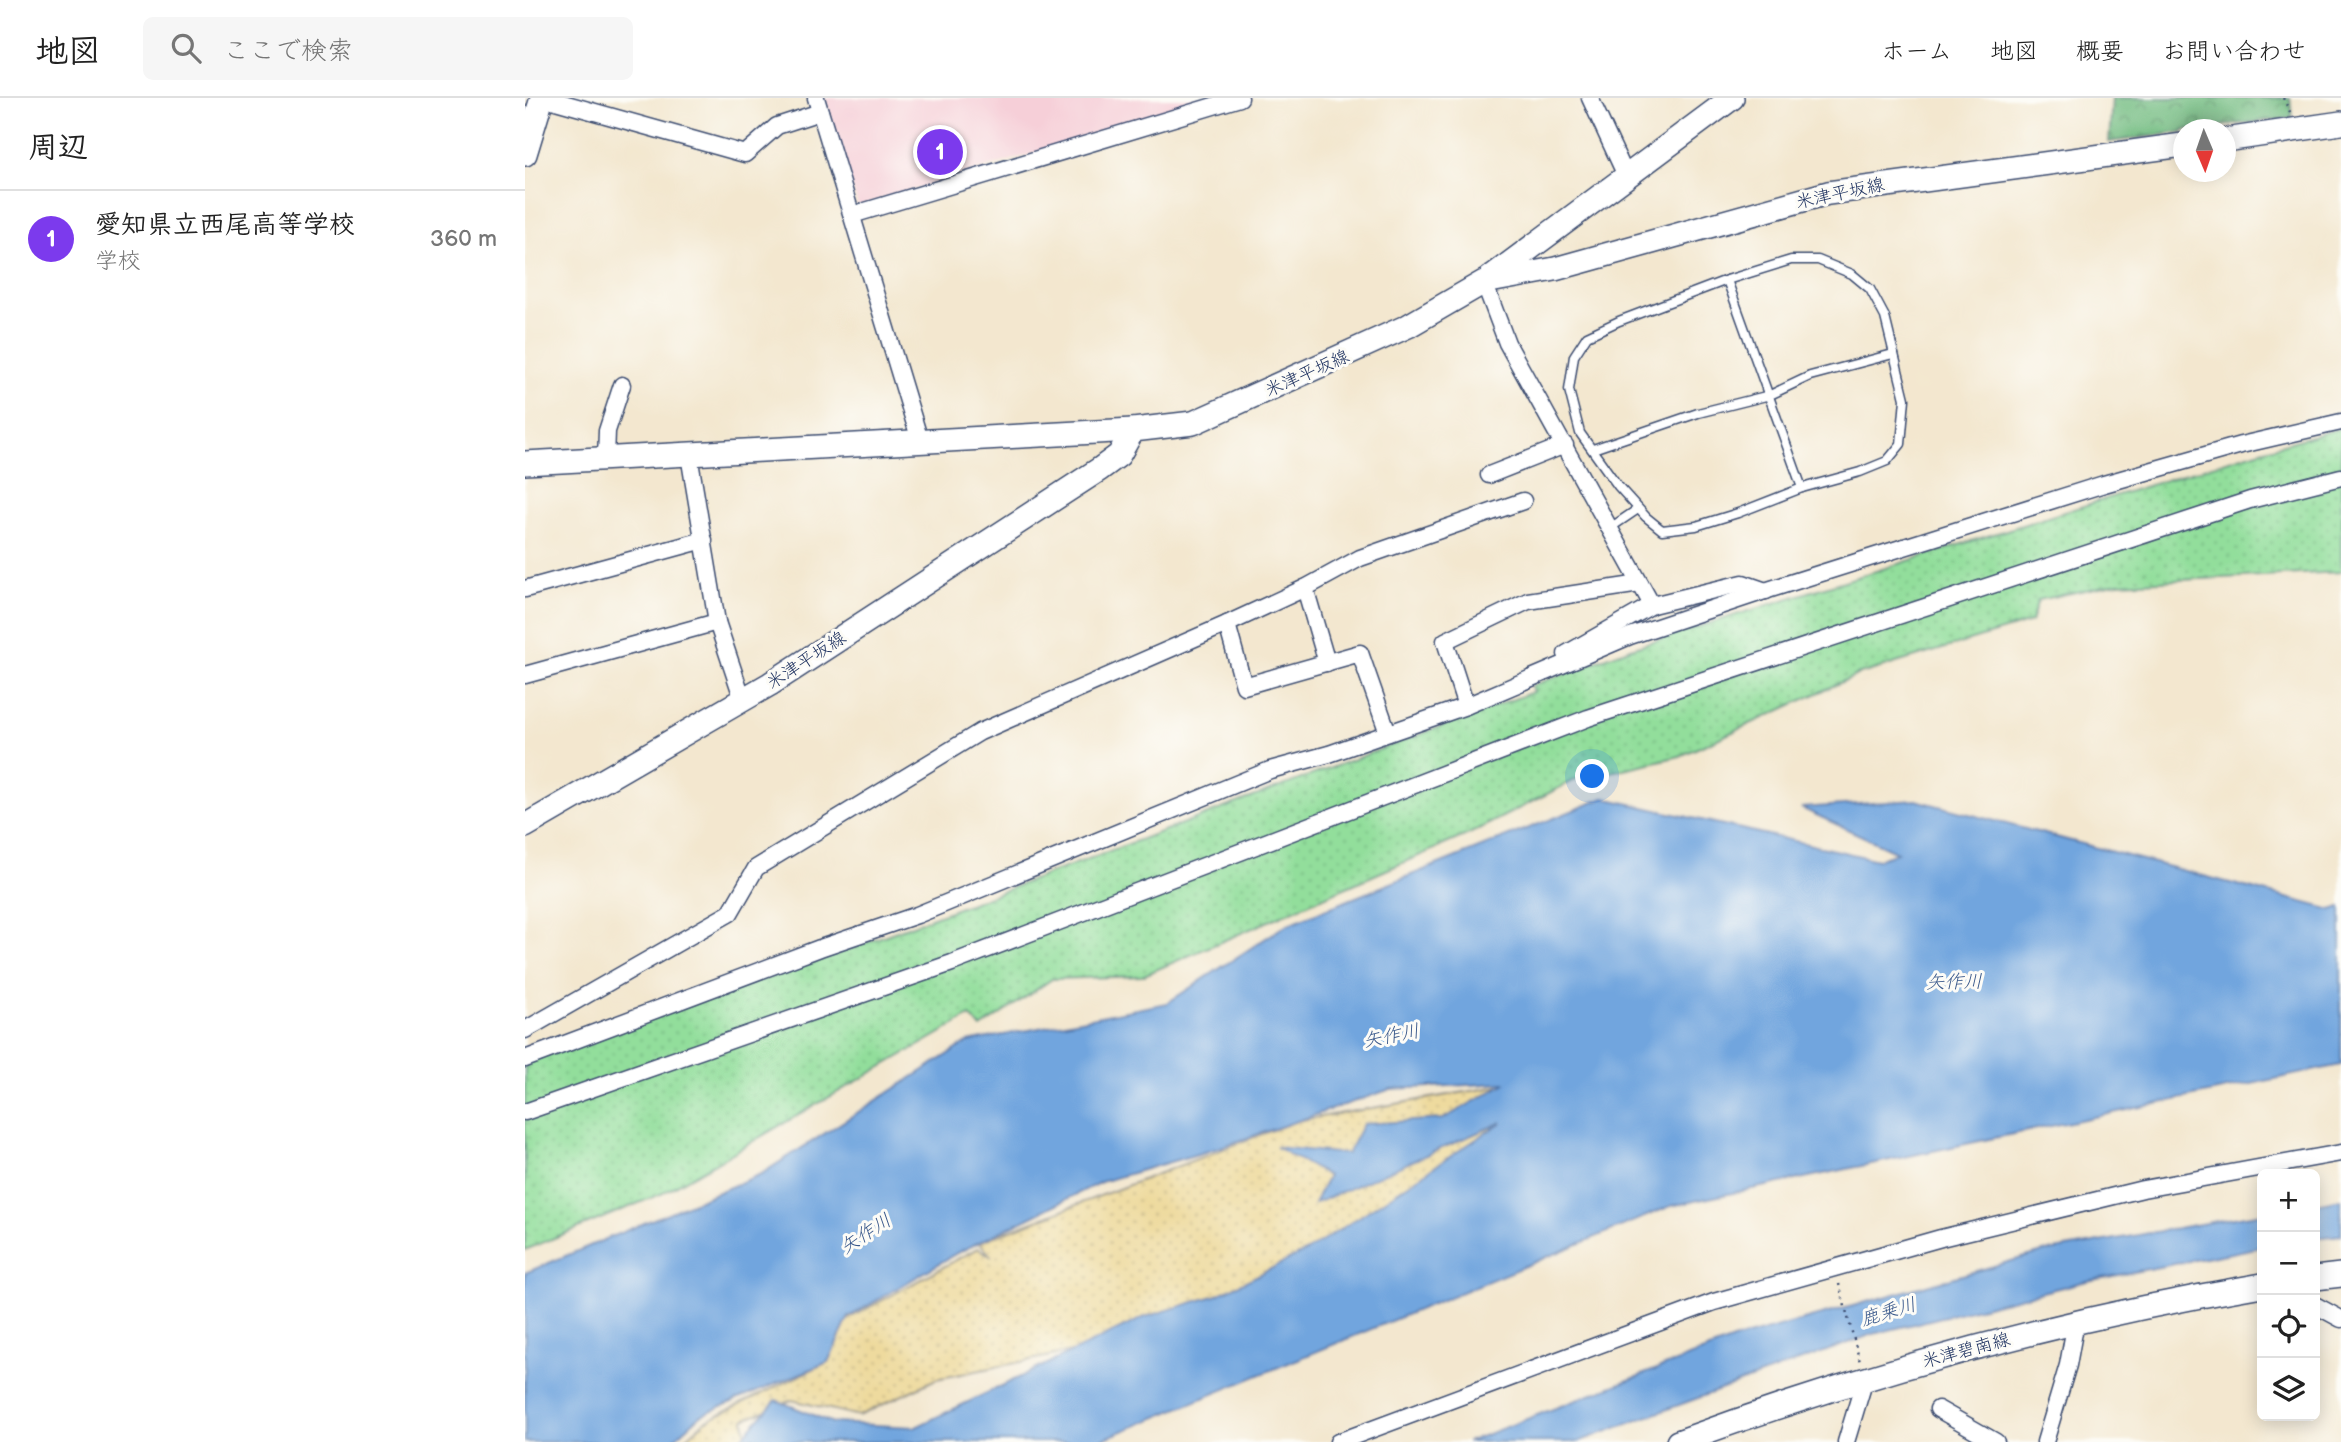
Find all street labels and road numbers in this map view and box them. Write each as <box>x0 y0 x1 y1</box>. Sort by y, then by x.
street label: 米津平坂線 <box>1794 174 1886 213</box>
street label: 米津平坂線 <box>1262 346 1353 401</box>
street label: 米津平坂線 <box>763 627 850 694</box>
street label: 米津碧南線 <box>1920 1329 2012 1372</box>

